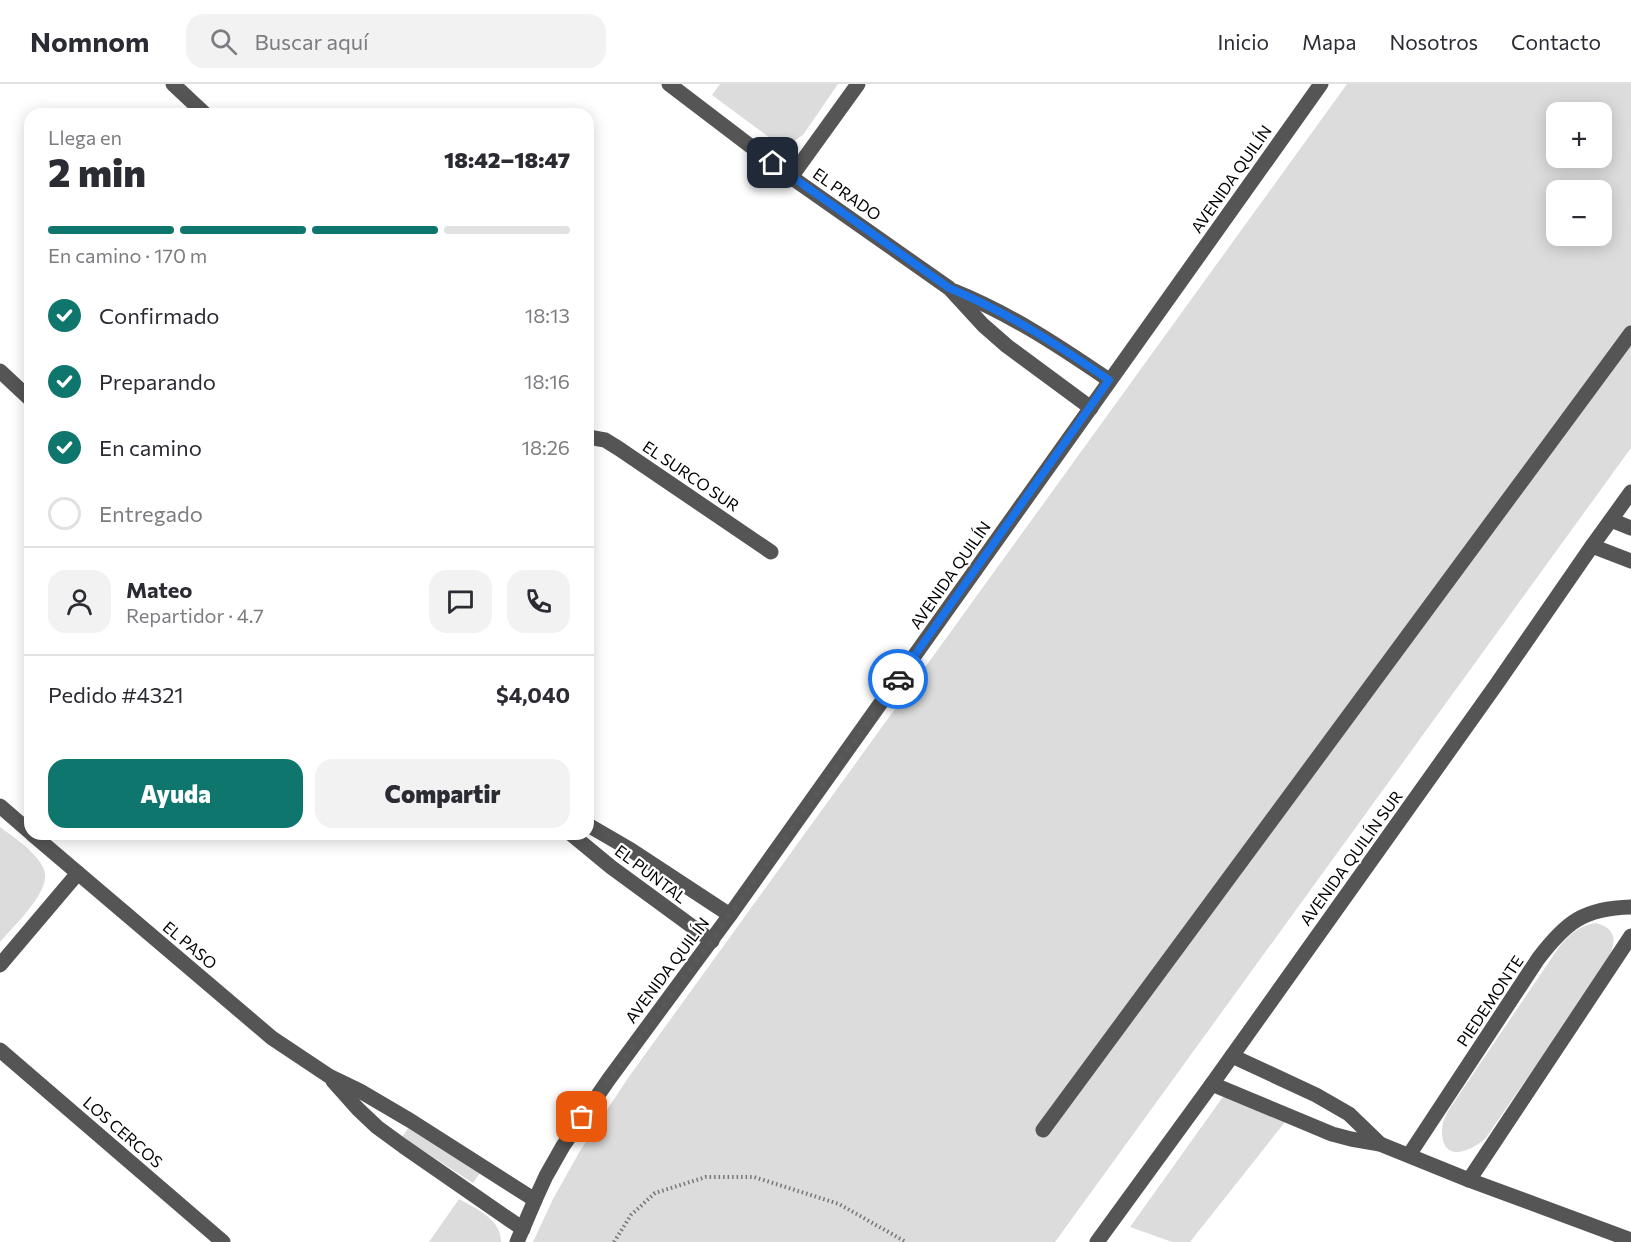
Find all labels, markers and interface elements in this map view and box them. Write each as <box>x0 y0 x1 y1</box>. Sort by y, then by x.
search box <box>186 14 606 68</box>
text: Nomnom <box>30 24 150 58</box>
icon: search <box>207 25 240 58</box>
text: Buscar aquí <box>255 28 369 55</box>
text: Inicio <box>1217 29 1269 54</box>
text: Mapa <box>1302 29 1356 54</box>
text: Nosotros <box>1389 29 1478 54</box>
text: Contacto <box>1511 29 1601 54</box>
map controls <box>1546 102 1612 246</box>
button: + <box>1546 102 1612 168</box>
street label: AVENIDA QUILÍN <box>1186 121 1275 236</box>
text: Llega en <box>48 125 122 149</box>
pin <box>747 137 798 188</box>
text: 18:42–18:47 <box>444 146 570 173</box>
icon: home <box>756 146 789 179</box>
text: 2 min <box>48 147 146 195</box>
street label: EL PRADO <box>810 163 885 224</box>
button: − <box>1546 180 1612 246</box>
text: En camino · 170 m <box>48 243 207 267</box>
icon: check <box>48 299 81 332</box>
text: Confirmado <box>99 302 220 329</box>
text: 18:13 <box>525 303 570 327</box>
icon: check <box>48 365 81 398</box>
text: Preparando <box>99 368 216 395</box>
text: 18:16 <box>524 369 570 393</box>
icon: check <box>48 431 81 464</box>
text: En camino <box>99 434 202 461</box>
text: 18:26 <box>521 435 570 459</box>
street label: EL SURCO SUR <box>639 436 743 515</box>
text: Entregado <box>99 500 203 527</box>
street label: AVENIDA QUILÍN <box>905 517 994 632</box>
button: person <box>48 570 111 633</box>
button: chat <box>429 570 492 633</box>
button: phone <box>507 570 570 633</box>
text: Mateo <box>126 576 193 603</box>
text: Repartidor · 4.7 <box>126 603 264 627</box>
courier <box>868 649 928 709</box>
icon: car <box>882 663 915 696</box>
text: Pedido #4321 <box>48 681 184 708</box>
text: $4,040 <box>496 681 570 708</box>
button: Ayuda <box>48 759 303 828</box>
button: Compartir <box>315 759 570 828</box>
street label: AVENIDA QUILÍN SUR <box>1295 786 1406 929</box>
street label: EL PUNTAL <box>612 841 691 907</box>
street label: AVENIDA QUILÍN <box>621 913 712 1026</box>
street label: EL PASO <box>160 917 221 973</box>
street label: PIEDEMONTE <box>1452 952 1527 1050</box>
pin <box>556 1091 607 1142</box>
street label: LOS CERCOS <box>80 1092 167 1171</box>
icon: bag <box>565 1100 598 1133</box>

